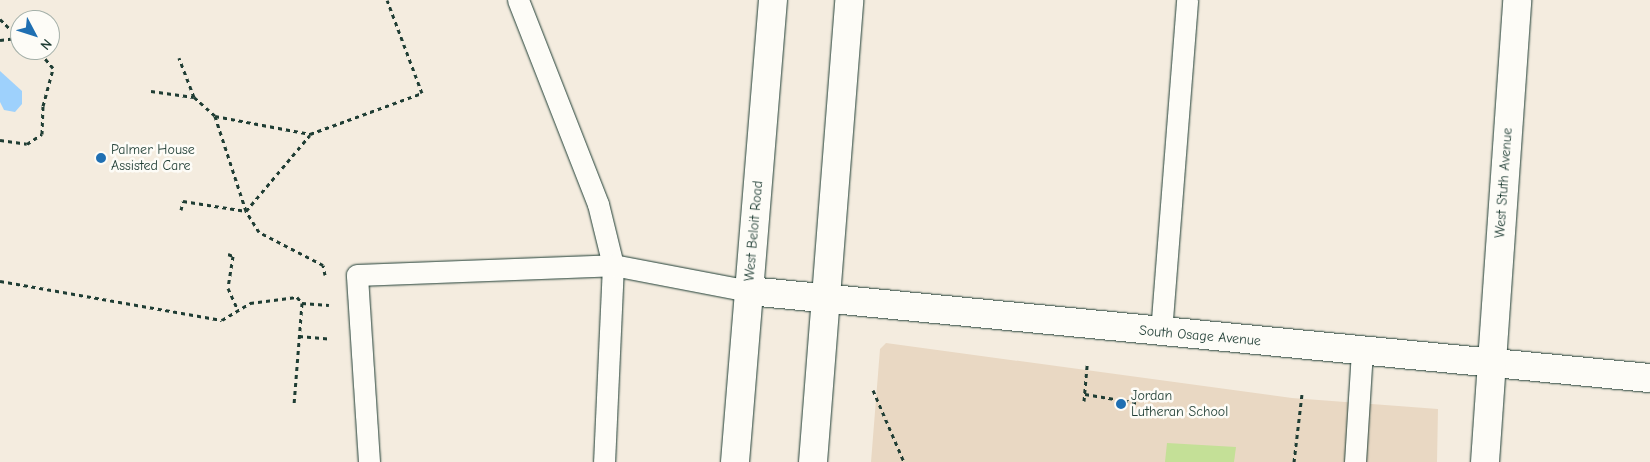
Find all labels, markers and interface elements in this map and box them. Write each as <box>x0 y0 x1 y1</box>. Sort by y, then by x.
north arrow <box>10 10 60 60</box>
text: N <box>37 35 56 53</box>
street label: West Stuth Avenue <box>1492 127 1516 239</box>
place label: Palmer House Assisted Care <box>111 142 195 174</box>
marker: Palmer House Assisted Care <box>95 152 107 164</box>
street label: West Beloit Road <box>741 180 767 282</box>
street label: South Osage Avenue <box>1138 322 1262 350</box>
place label: Jordan Lutheran School <box>1131 388 1228 421</box>
marker: Jordan Lutheran School <box>1115 398 1127 410</box>

